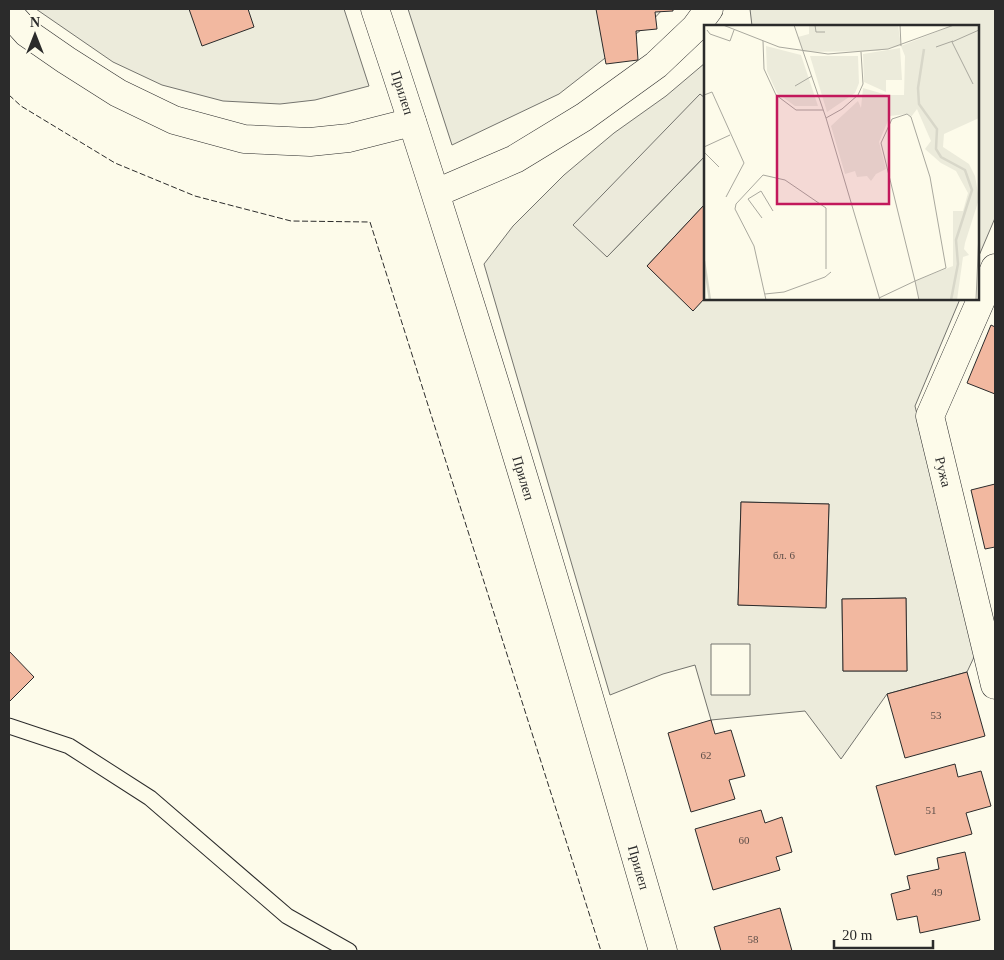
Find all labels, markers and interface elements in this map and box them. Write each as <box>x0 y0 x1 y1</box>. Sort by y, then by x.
north arrow <box>10 10 60 60</box>
text: N <box>30 15 40 30</box>
inset map <box>704 25 979 300</box>
street label: Прилеп <box>388 69 417 117</box>
street label: Прилеп <box>510 454 538 502</box>
street label: Ружа <box>933 455 955 489</box>
house number: бл. 6 <box>773 549 795 561</box>
house number: 53 <box>931 709 942 721</box>
house number: 62 <box>701 749 712 761</box>
house number: 51 <box>926 804 937 816</box>
house number: 60 <box>739 834 750 846</box>
street label: Прилеп <box>625 844 652 892</box>
house number: 49 <box>932 886 943 898</box>
scale bar <box>834 918 933 950</box>
text: 20 m <box>842 927 873 943</box>
house number: 58 <box>748 933 759 945</box>

